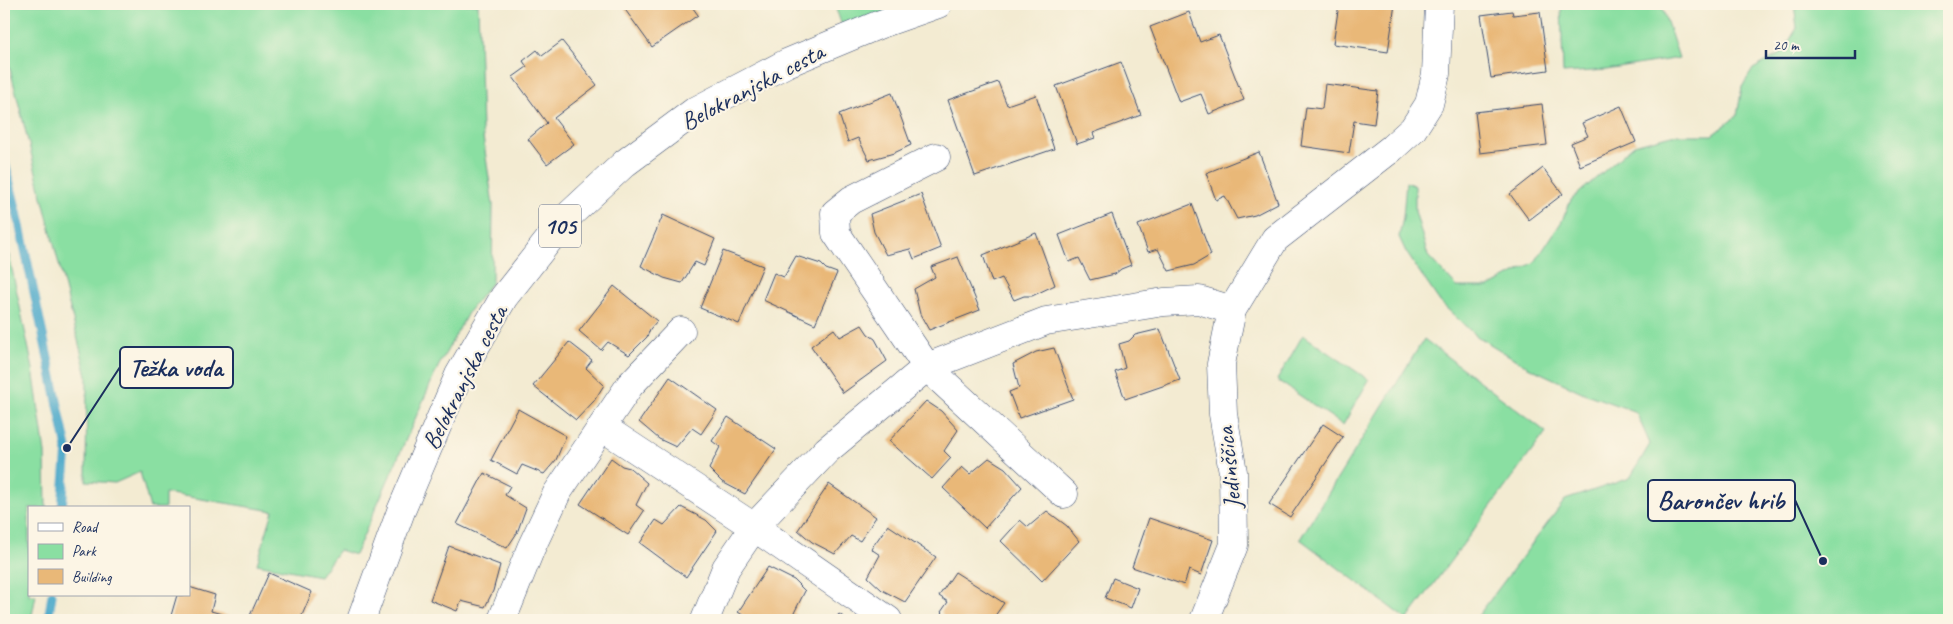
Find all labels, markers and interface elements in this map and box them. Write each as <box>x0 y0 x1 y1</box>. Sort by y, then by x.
scale bar <box>1766 28 1854 60</box>
street label: Belokranjska cesta <box>675 34 832 138</box>
text: 20 m <box>1773 36 1800 55</box>
road number: 105 <box>539 205 581 248</box>
street label: Belokranjska cesta <box>415 297 516 455</box>
callout: Težka voda <box>120 347 233 388</box>
text: Težka voda <box>129 351 225 384</box>
street label: Jedinščica <box>1209 423 1249 511</box>
callout: Barončev hrib <box>1648 480 1795 521</box>
text: Barončev hrib <box>1658 484 1787 517</box>
legend <box>28 506 190 596</box>
text: Road <box>72 518 99 537</box>
text: Park <box>72 542 97 561</box>
text: Building <box>72 568 112 587</box>

